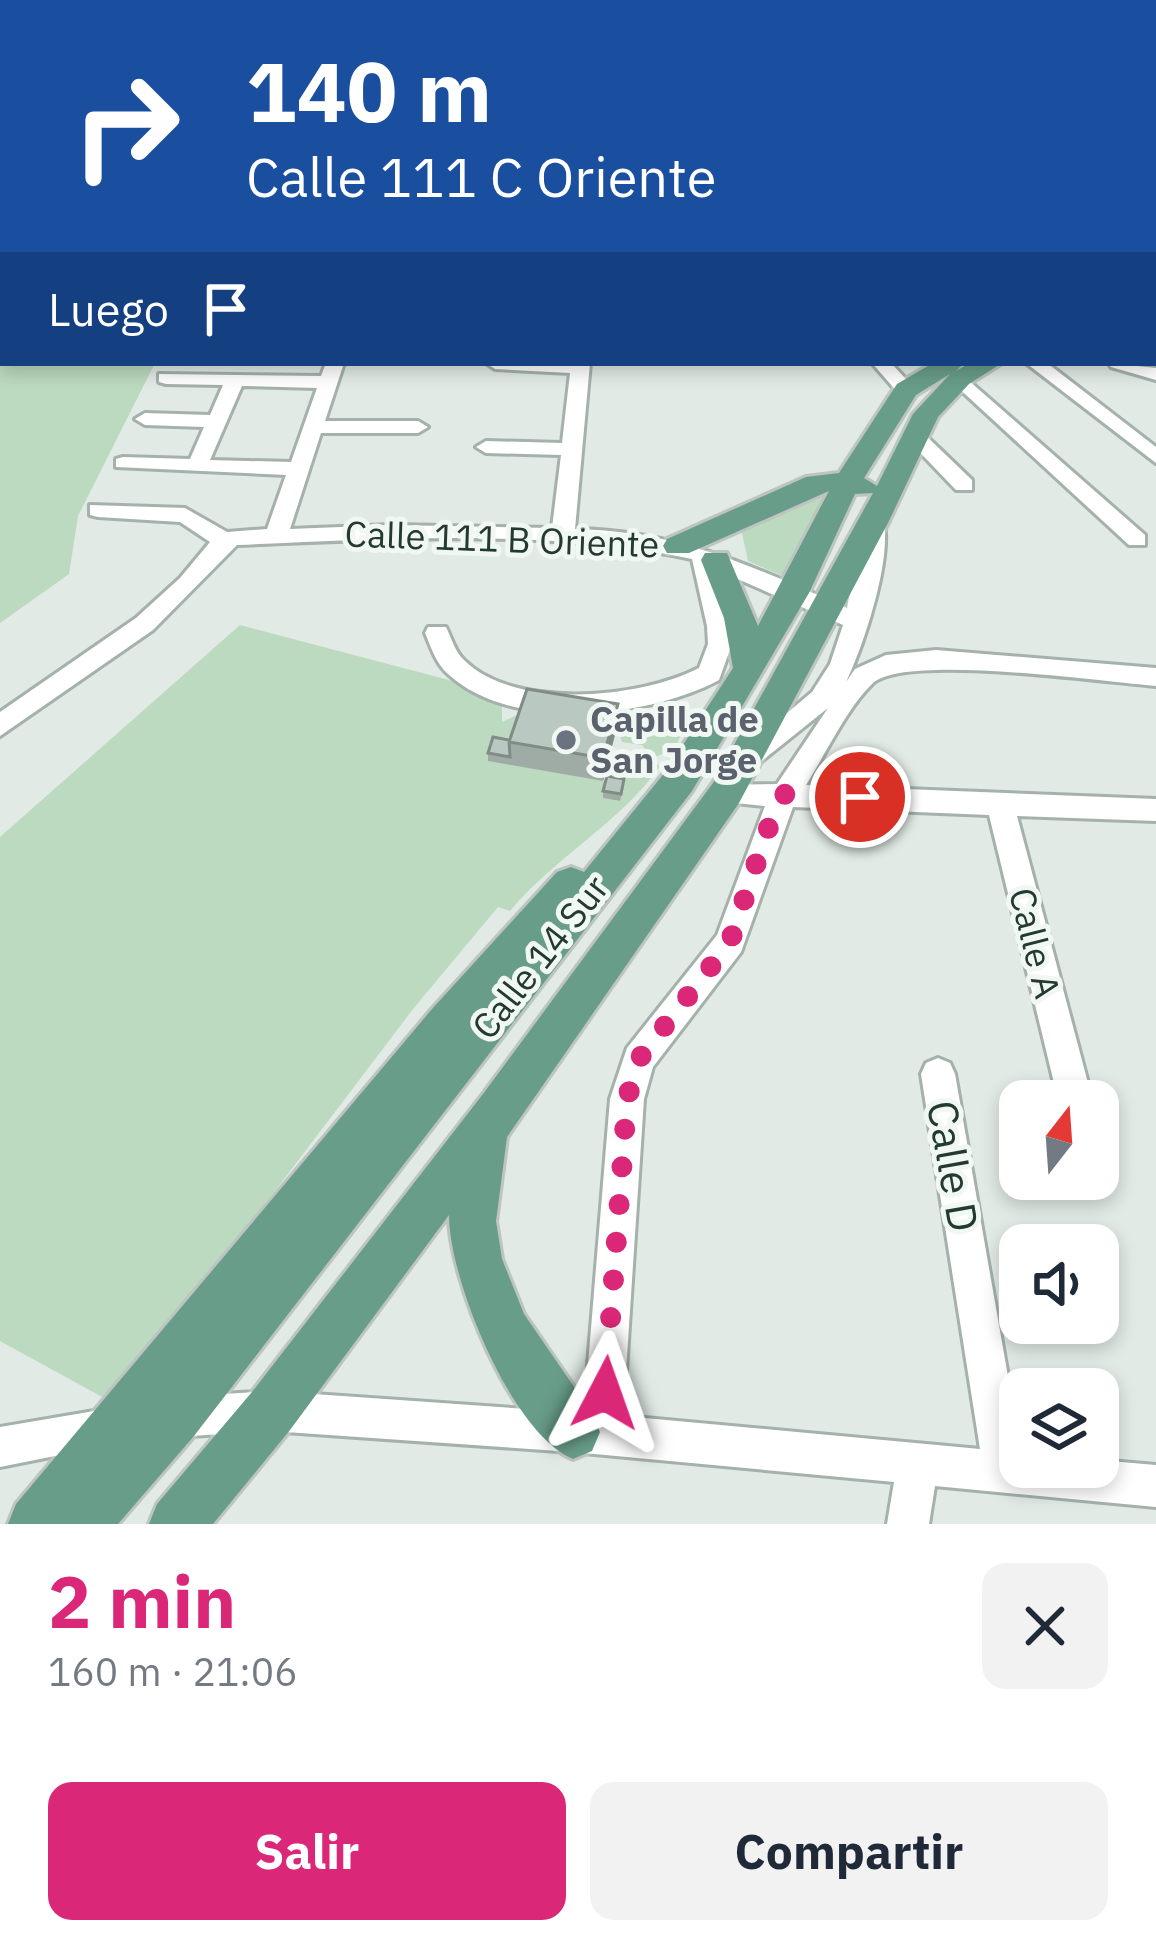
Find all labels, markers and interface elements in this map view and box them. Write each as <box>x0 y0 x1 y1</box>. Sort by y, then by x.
text: 140 m <box>246 36 492 145</box>
icon: right <box>48 48 204 204</box>
text: Calle 111 C Oriente <box>246 142 716 212</box>
icon: arrive <box>193 276 259 342</box>
text: Luego <box>48 280 169 338</box>
street label: Calle 111 B Oriente <box>344 510 660 567</box>
place label: Capilla de San Jorge <box>590 695 759 783</box>
marker: Capilla de San Jorge <box>553 727 579 753</box>
pin <box>809 746 911 848</box>
icon: arrive <box>827 764 893 830</box>
street label: Calle 14 Sur <box>461 865 618 1048</box>
street label: Calle A <box>999 883 1072 1003</box>
north arrow <box>999 1080 1119 1200</box>
map controls <box>999 1080 1119 1488</box>
street label: Calle D <box>915 1096 992 1236</box>
button: sound <box>999 1224 1119 1344</box>
position arrow <box>542 1330 668 1456</box>
button: layers <box>999 1368 1119 1488</box>
text: 2 min <box>48 1554 236 1648</box>
button: close <box>982 1563 1108 1689</box>
text: 160 m · 21:06 <box>48 1646 298 1697</box>
button: Salir <box>48 1782 566 1920</box>
button: Compartir <box>590 1782 1108 1920</box>

